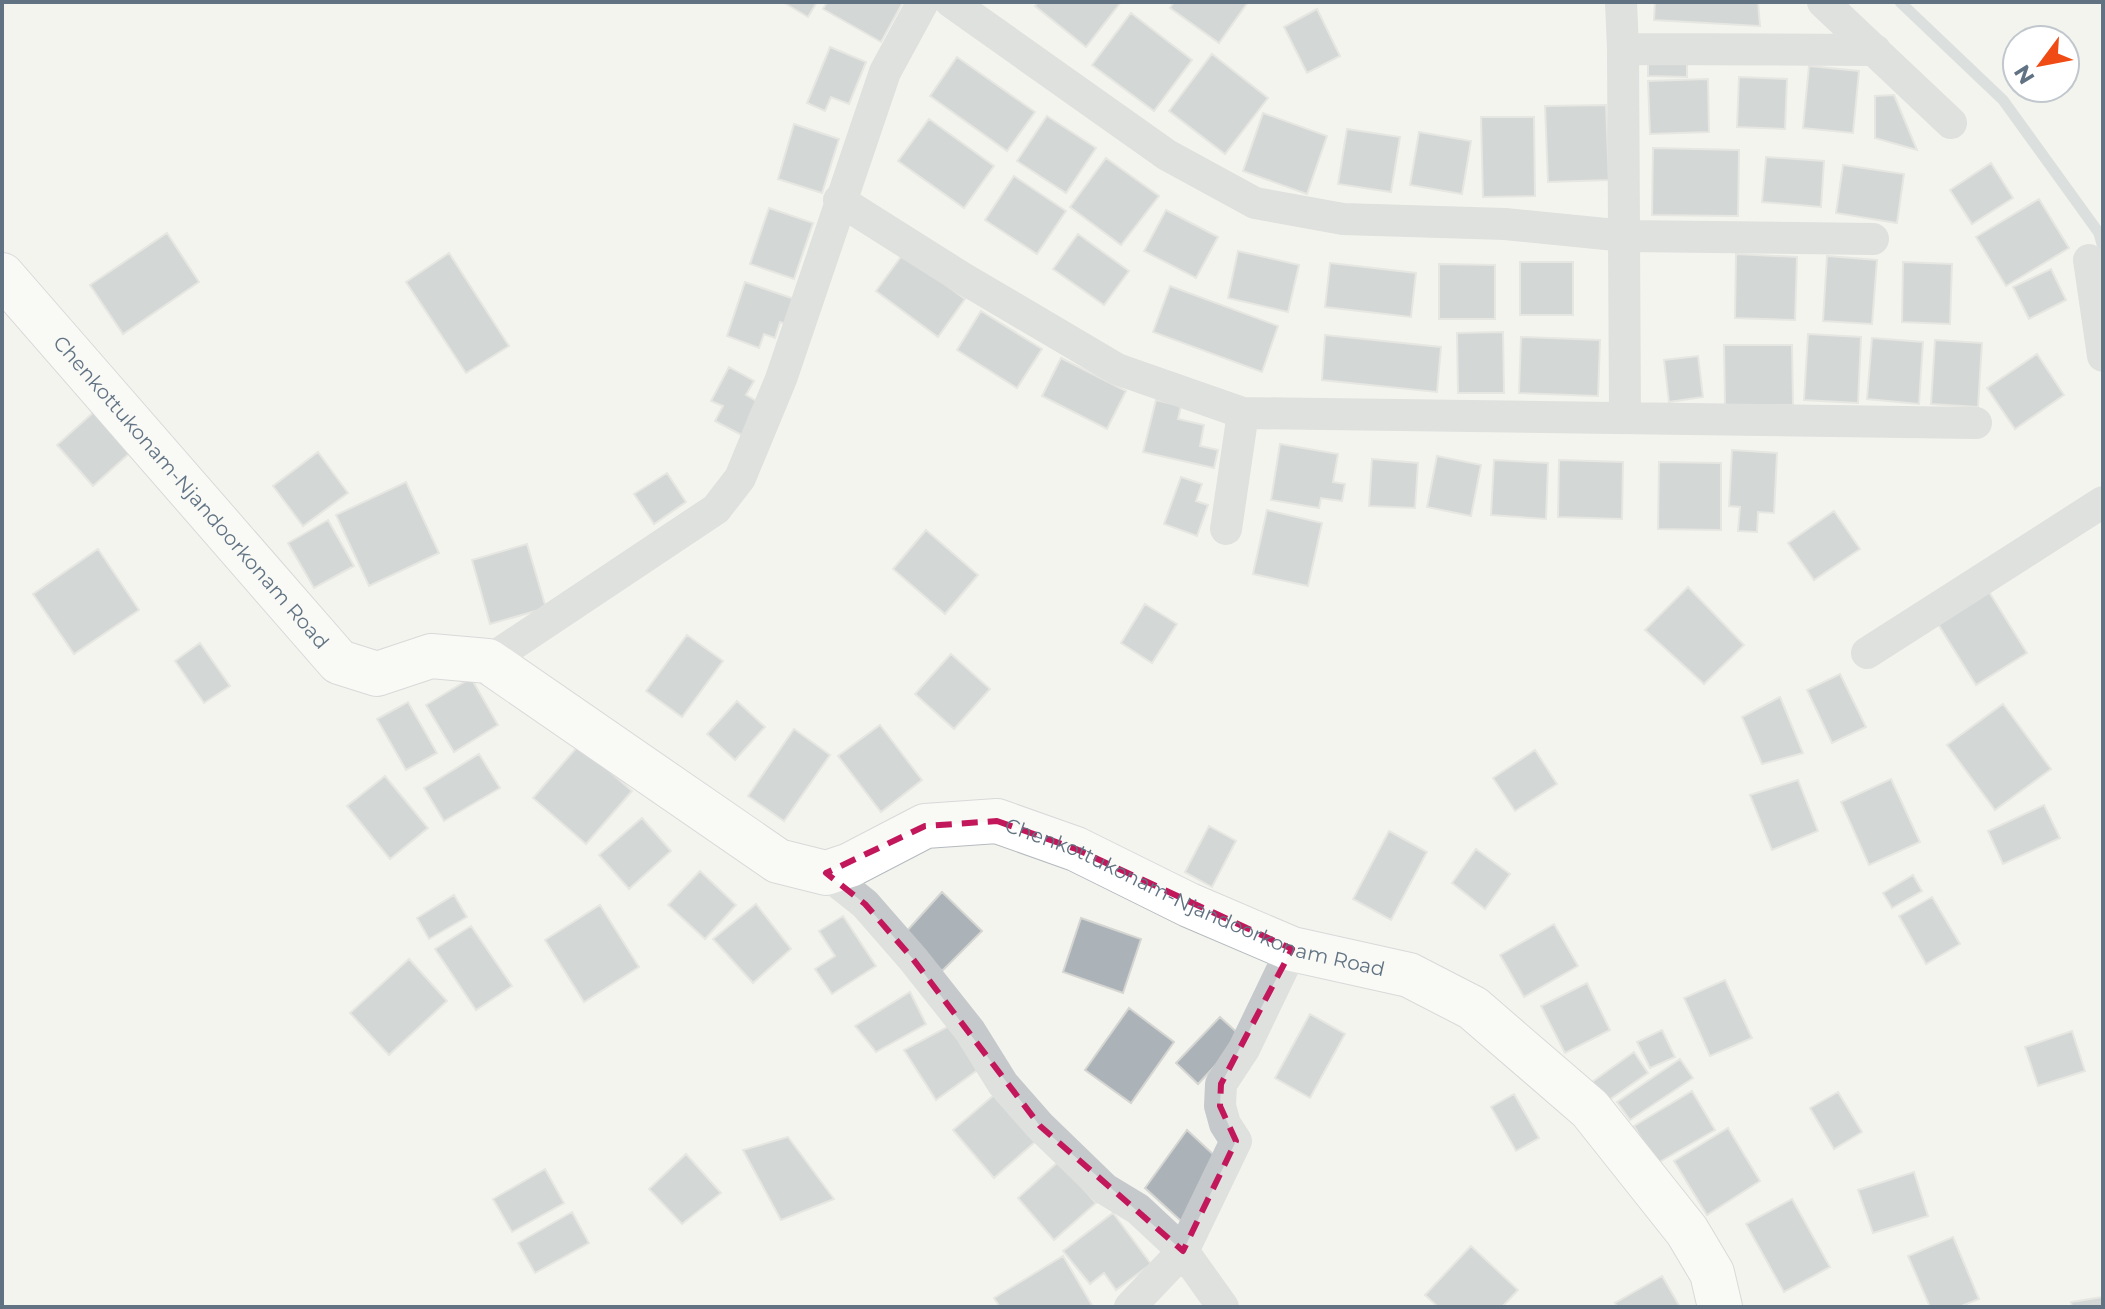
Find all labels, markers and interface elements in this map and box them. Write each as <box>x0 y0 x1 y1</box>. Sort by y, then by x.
north arrow <box>2001 24 2081 104</box>
text: N <box>2008 60 2041 89</box>
street label: Chenkottukonam-Njandoorkonam Road <box>48 331 334 654</box>
street label: Chenkottukonam-Njandoorkonam Road <box>1002 813 1387 981</box>

